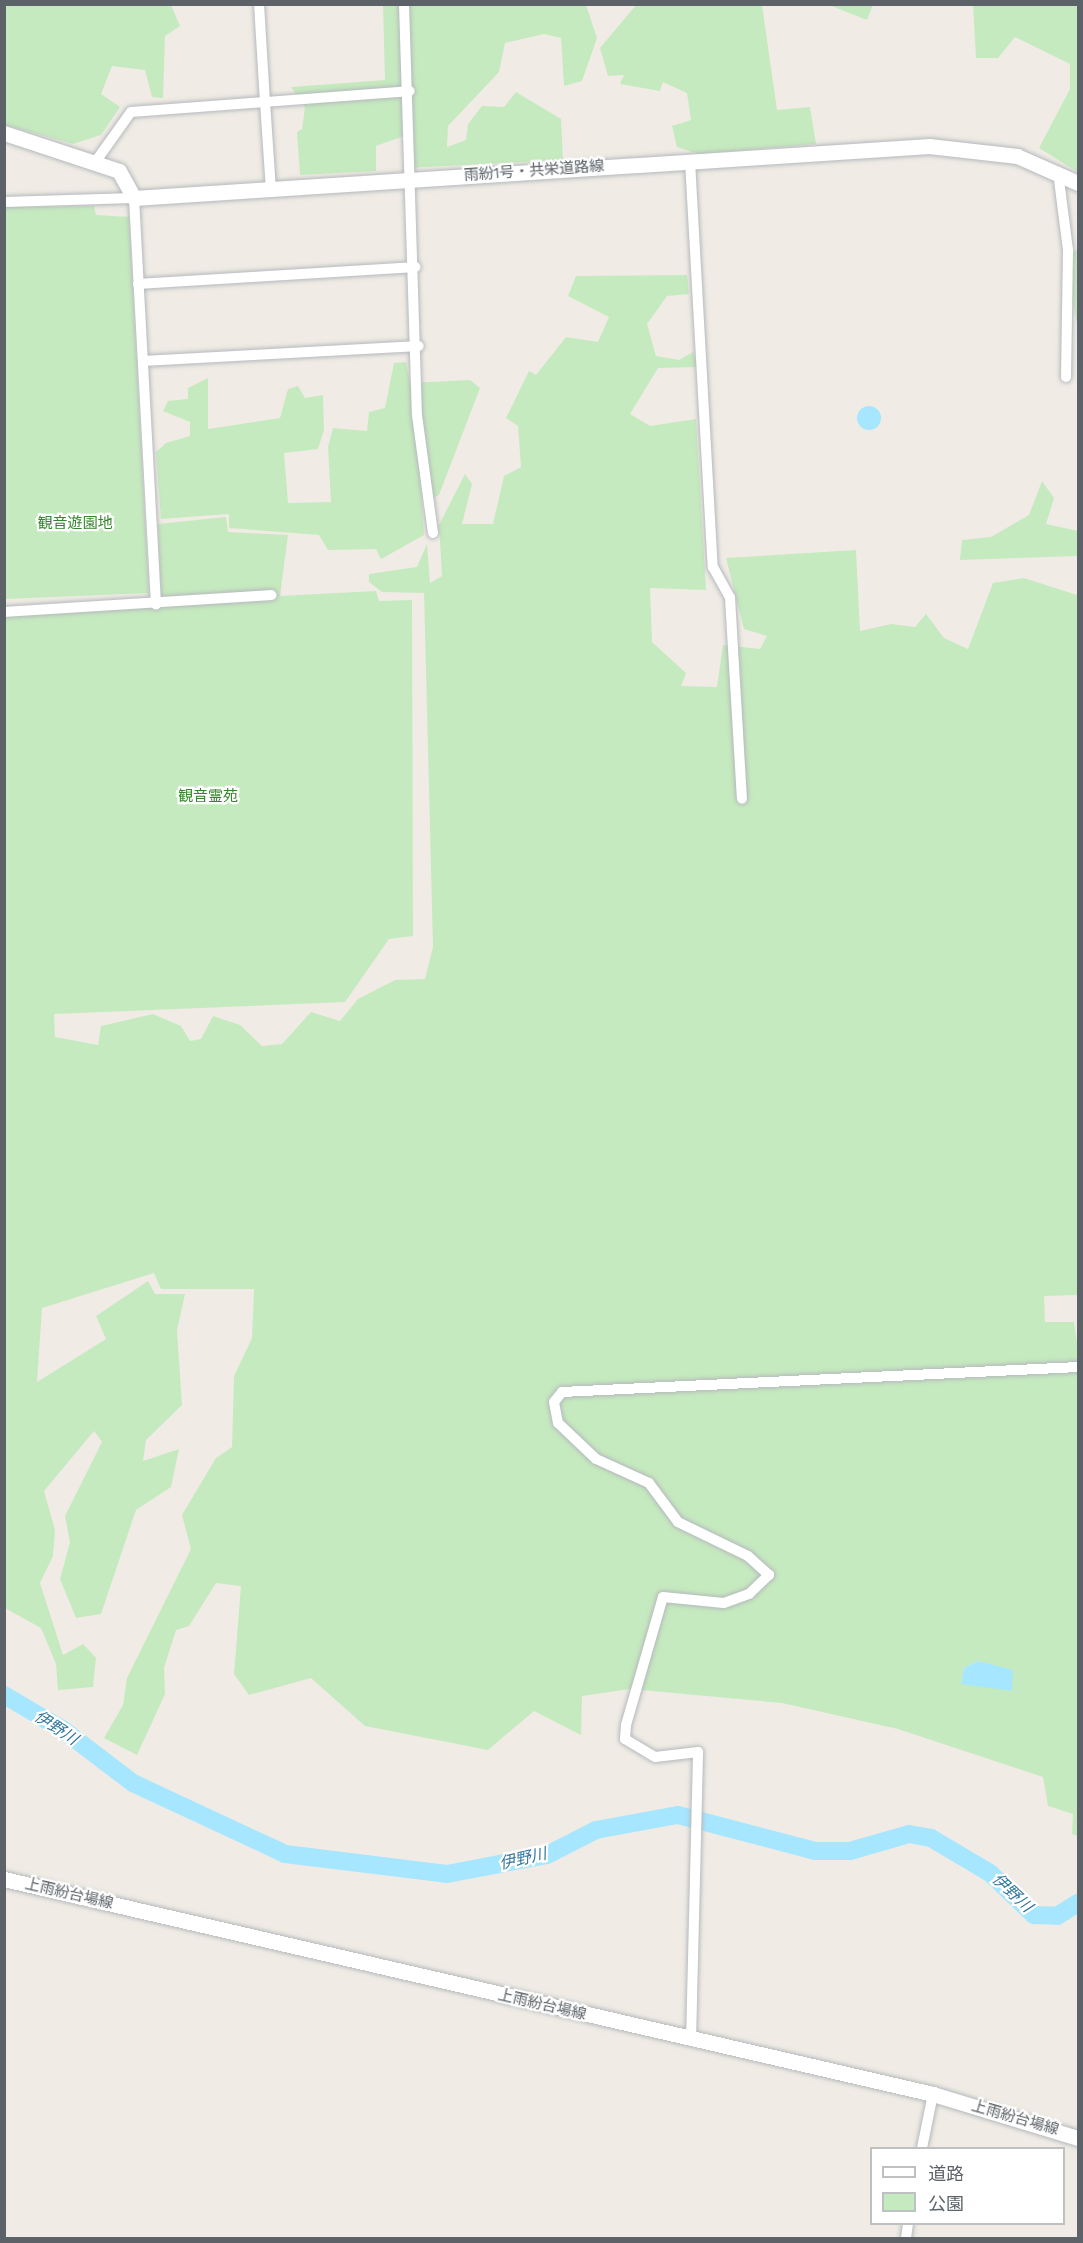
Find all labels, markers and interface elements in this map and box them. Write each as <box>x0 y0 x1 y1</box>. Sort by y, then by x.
street label: 雨紛1号・共栄道路線 <box>463 157 605 185</box>
park label: 観音遊園地 <box>38 515 112 533</box>
park label: 観音霊苑 <box>178 788 238 806</box>
water label: 伊野川 <box>31 1707 81 1749</box>
water label: 伊野川 <box>497 1844 549 1874</box>
water label: 伊野川 <box>988 1870 1036 1916</box>
street label: 上雨紛台場線 <box>23 1875 115 1913</box>
street label: 上雨紛台場線 <box>496 1986 588 2024</box>
street label: 上雨紛台場線 <box>969 2097 1061 2139</box>
legend <box>870 2147 1065 2225</box>
text: 道路 <box>928 2163 964 2184</box>
text: 公園 <box>928 2193 964 2214</box>

